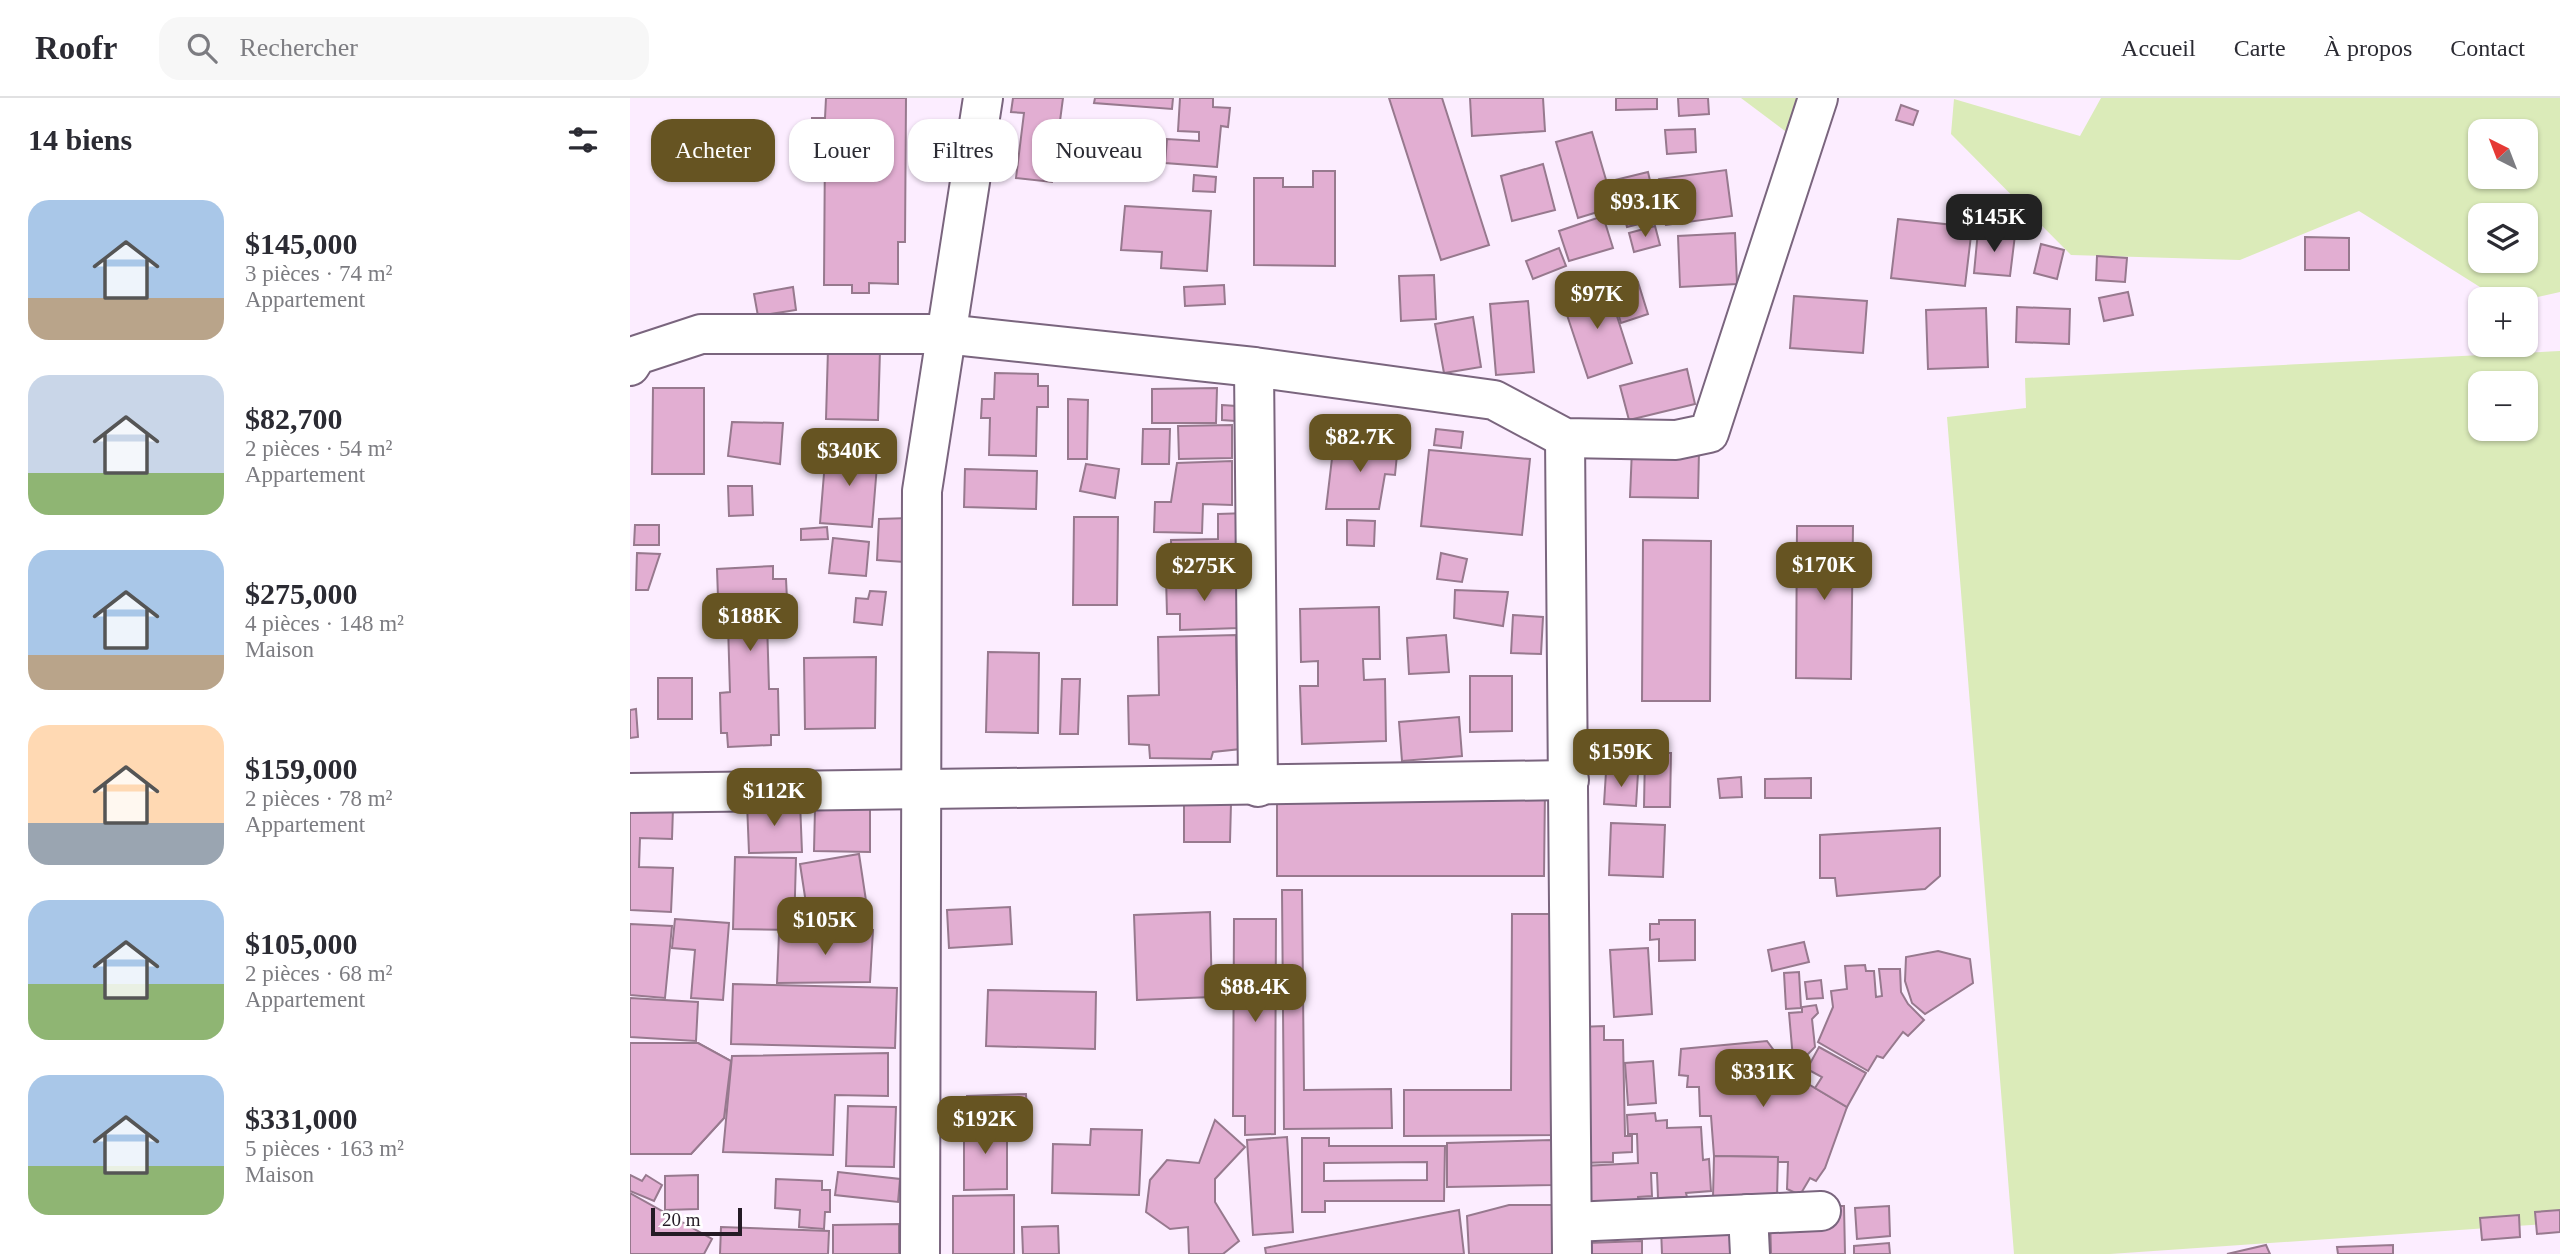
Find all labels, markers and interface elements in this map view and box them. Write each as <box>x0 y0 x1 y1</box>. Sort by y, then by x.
search box <box>159 17 649 80</box>
icon: search <box>183 29 221 67</box>
text: Roofr <box>35 30 117 66</box>
text: Rechercher <box>239 33 358 62</box>
text: Accueil <box>2121 35 2196 61</box>
text: Carte <box>2234 35 2286 61</box>
text: À propos <box>2324 35 2412 61</box>
text: Contact <box>2450 35 2525 61</box>
chip: Acheter <box>651 119 775 182</box>
chip: Louer <box>789 119 894 182</box>
chip: Filtres <box>908 119 1018 182</box>
chip: Nouveau <box>1032 119 1166 182</box>
north arrow <box>2468 119 2538 189</box>
map controls <box>2468 119 2538 441</box>
icon: filters <box>564 121 602 159</box>
text: 14 biens <box>28 123 132 156</box>
pin: $93.1K <box>1588 180 1702 239</box>
text: $93.1K <box>1610 189 1680 214</box>
pin: $145K <box>1945 194 2043 254</box>
button: layers <box>2468 203 2538 273</box>
text: $145K <box>1962 204 2026 229</box>
text: $145,000 <box>245 227 358 260</box>
icon: home <box>84 228 168 312</box>
text: 3 pièces · 74 m² <box>245 261 392 286</box>
pin: $97K <box>1556 272 1638 331</box>
text: $97K <box>1571 281 1623 306</box>
text: Appartement <box>245 287 365 312</box>
button: + <box>2468 287 2538 357</box>
button: − <box>2468 371 2538 441</box>
text: $82,700 <box>245 402 343 435</box>
icon: home <box>84 403 168 487</box>
pin: $82.7K <box>1303 414 1417 474</box>
text: $82.7K <box>1325 424 1395 449</box>
pin: $340K <box>800 428 898 488</box>
text: 2 pièces · 54 m² <box>245 436 392 461</box>
text: $340K <box>817 438 881 463</box>
text: Appartement <box>245 462 365 487</box>
pin: $170K <box>1775 542 1873 602</box>
pin: $275K <box>1155 544 1253 603</box>
text: $170K <box>1792 552 1856 577</box>
text: $275K <box>1172 553 1236 578</box>
text: $275,000 <box>245 577 358 610</box>
icon: home <box>84 578 168 662</box>
pin: $188K <box>701 594 799 653</box>
text: $188K <box>718 603 782 628</box>
text: 4 pièces · 148 m² <box>245 611 404 636</box>
text: Maison <box>245 637 314 662</box>
pin: $159K <box>1572 730 1670 789</box>
text: $159K <box>1589 739 1653 764</box>
text: $159,000 <box>245 752 358 785</box>
icon: home <box>84 753 168 837</box>
pin: $112K <box>725 768 823 828</box>
text: $112K <box>743 778 805 803</box>
text: 2 pièces · 78 m² <box>245 786 392 811</box>
text: Appartement <box>245 812 365 837</box>
pin: $105K <box>776 898 874 957</box>
text: $105K <box>793 907 857 932</box>
text: $105,000 <box>245 927 358 960</box>
icon: home <box>84 928 168 1012</box>
text: 2 pièces · 68 m² <box>245 961 392 986</box>
pin: $88.4K <box>1198 964 1312 1024</box>
text: $88.4K <box>1220 974 1290 999</box>
text: Appartement <box>245 987 365 1012</box>
pin: $331K <box>1714 1049 1812 1109</box>
text: $331K <box>1731 1059 1795 1084</box>
pin: $192K <box>936 1096 1034 1156</box>
text: $331,000 <box>245 1102 358 1135</box>
icon: home <box>84 1103 168 1187</box>
text: $192K <box>953 1106 1017 1131</box>
text: 5 pièces · 163 m² <box>245 1136 404 1161</box>
text: Maison <box>245 1162 314 1187</box>
scale bar <box>651 1205 742 1237</box>
text: 20 m <box>662 1209 701 1230</box>

